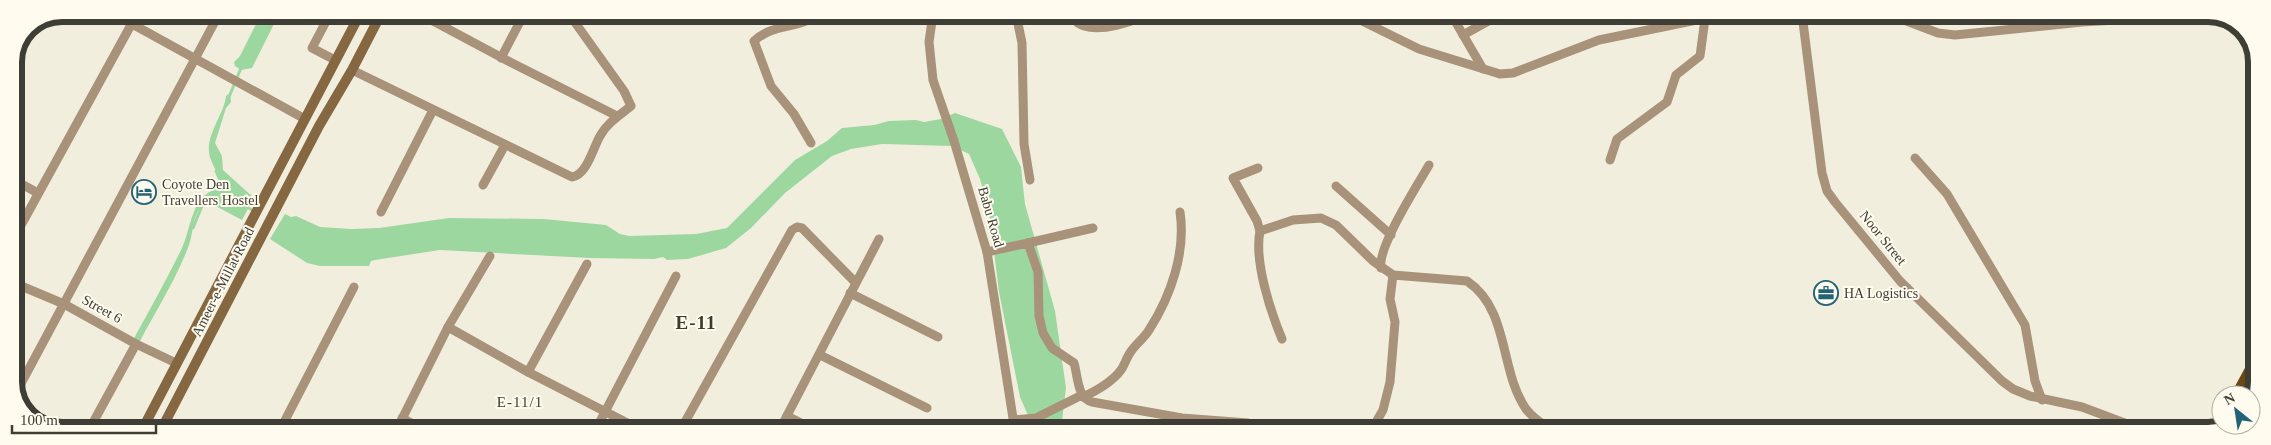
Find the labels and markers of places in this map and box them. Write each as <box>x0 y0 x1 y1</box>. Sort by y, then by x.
place label: Coyote Den Travellers Hostel <box>162 177 258 208</box>
hotel icon: Coyote Den Travellers Hostel <box>131 179 157 205</box>
office icon: HA Logistics <box>1813 280 1839 306</box>
place label: HA Logistics <box>1844 286 1918 301</box>

